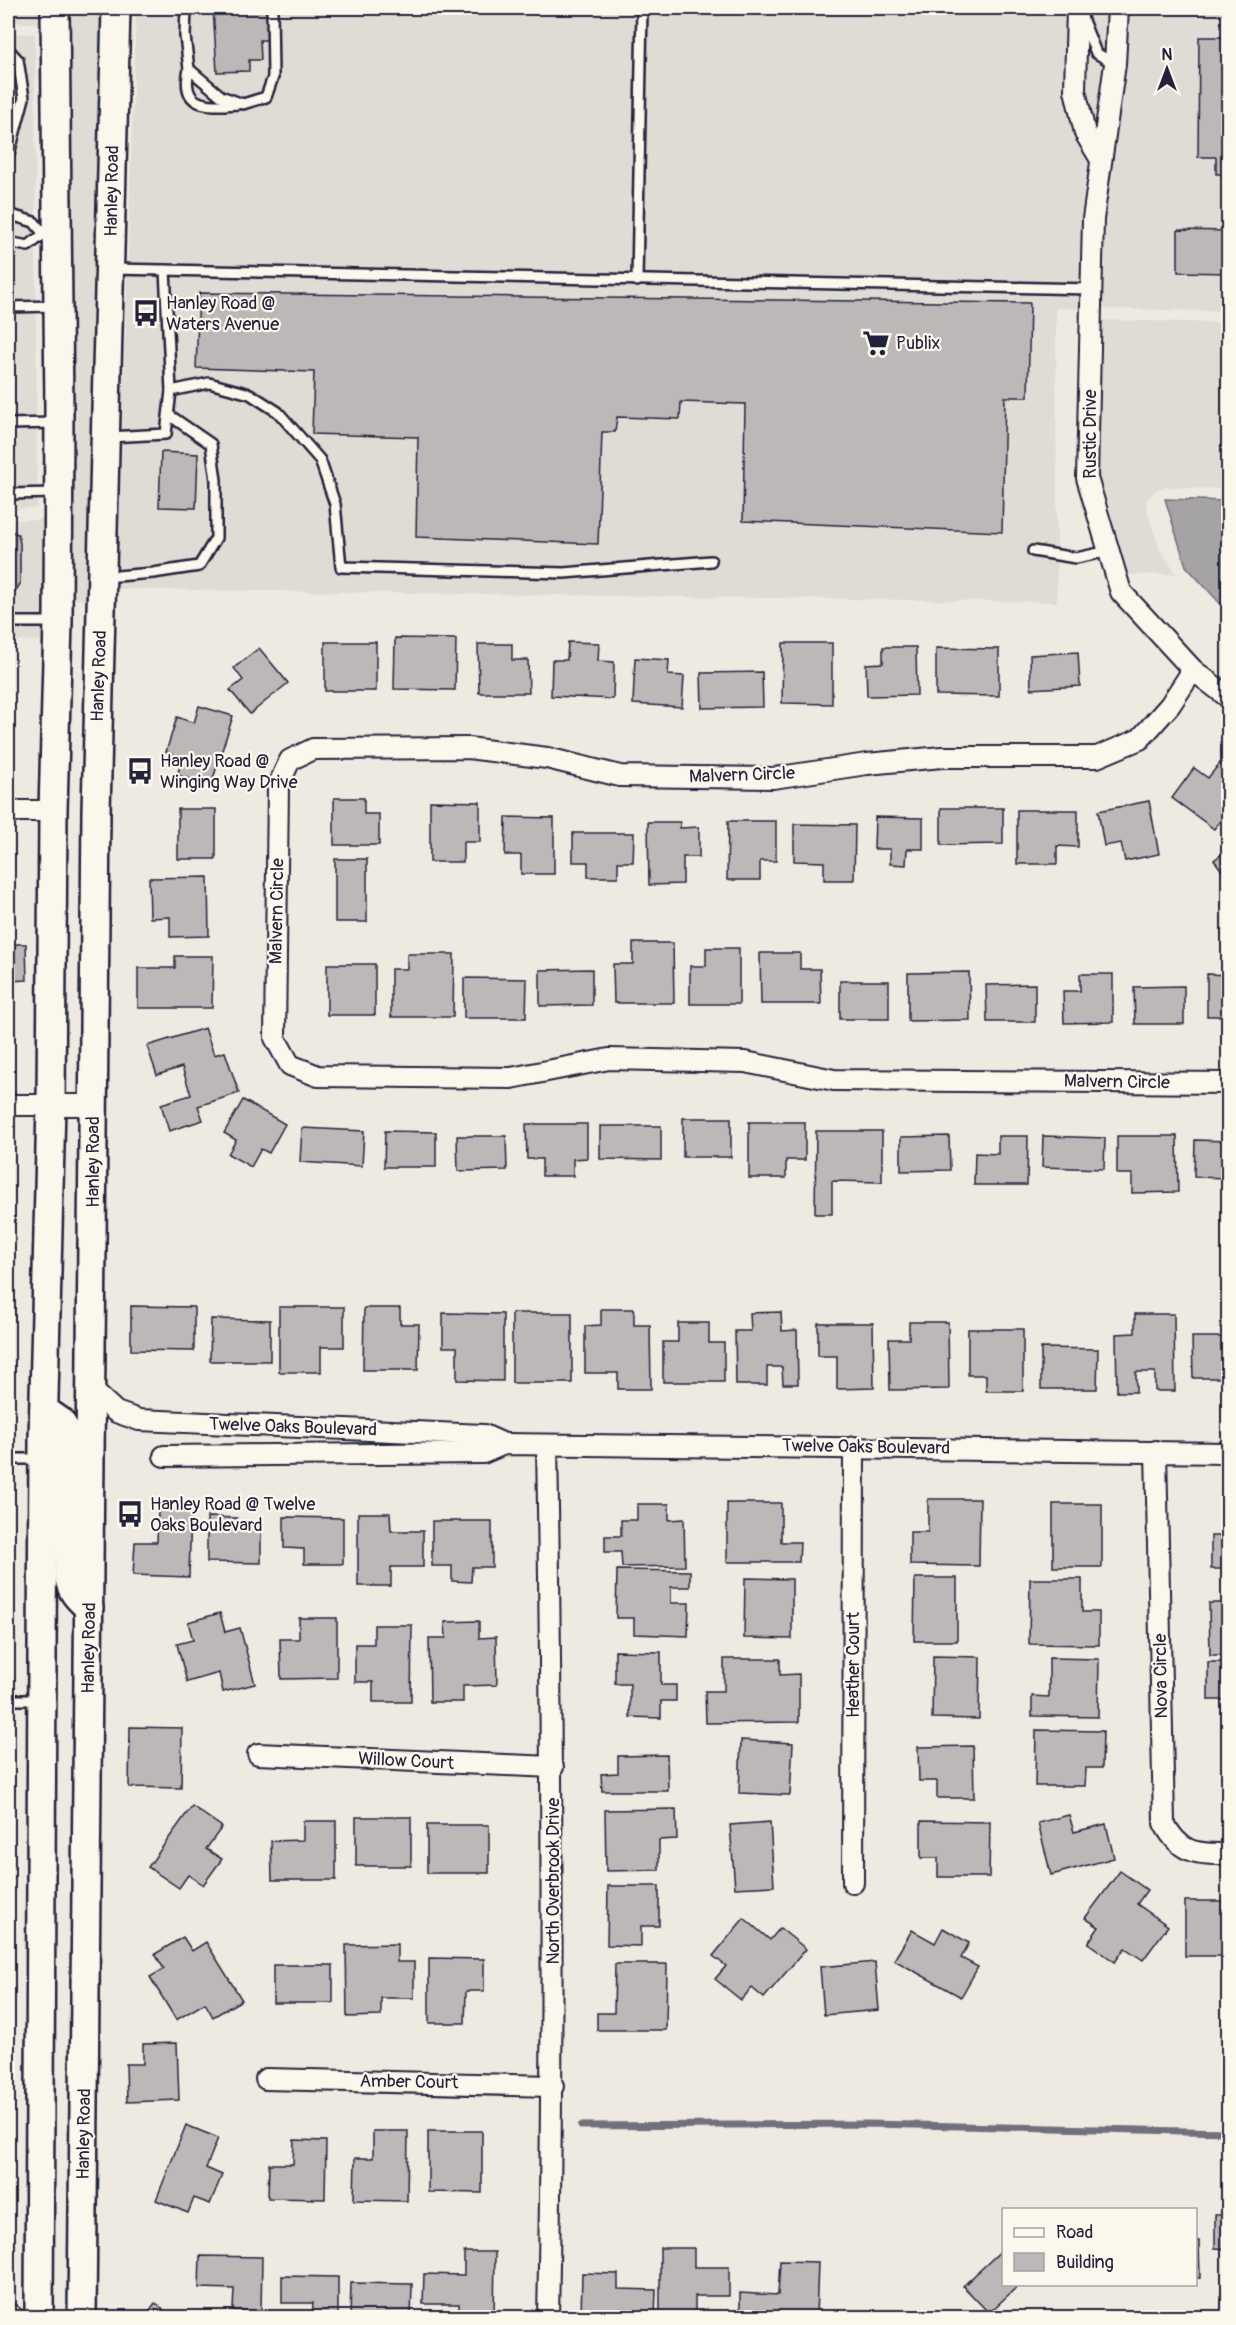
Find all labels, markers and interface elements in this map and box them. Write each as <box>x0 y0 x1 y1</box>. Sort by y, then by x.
north arrow <box>1137 39 1197 99</box>
text: N <box>1162 45 1173 65</box>
street label: Hanley Road <box>100 145 124 237</box>
place label: Hanley Road @ Waters Avenue <box>166 292 279 336</box>
bus stop icon: Hanley Road @ Waters Avenue <box>131 298 161 328</box>
supermarket icon: Publix <box>861 328 891 358</box>
place label: Publix <box>896 332 940 355</box>
street label: Rustic Drive <box>1079 389 1102 479</box>
street label: Hanley Road <box>86 630 112 722</box>
place label: Hanley Road @ Winging Way Drive <box>160 750 298 794</box>
bus stop icon: Hanley Road @ Winging Way Drive <box>125 756 155 786</box>
street label: Malvern Circle <box>689 762 796 788</box>
street label: Malvern Circle <box>265 858 289 964</box>
street label: Malvern Circle <box>1064 1070 1170 1094</box>
street label: Hanley Road <box>82 1116 105 1208</box>
street label: Twelve Oaks Boulevard <box>208 1413 378 1441</box>
street label: Twelve Oaks Boulevard <box>782 1434 950 1460</box>
place label: Hanley Road @ Twelve Oaks Boulevard <box>150 1493 315 1537</box>
bus stop icon: Hanley Road @ Twelve Oaks Boulevard <box>115 1499 145 1529</box>
street label: Hanley Road <box>77 1602 101 1694</box>
street label: Heather Court <box>842 1611 865 1718</box>
street label: Nova Circle <box>1149 1633 1173 1719</box>
street label: Willow Court <box>357 1747 455 1775</box>
street label: North Overbrook Drive <box>542 1797 565 1964</box>
street label: Amber Court <box>359 2070 459 2094</box>
street label: Hanley Road <box>72 2088 96 2180</box>
legend <box>1002 2208 1197 2286</box>
text: Road <box>1056 2221 1093 2244</box>
text: Building <box>1056 2251 1114 2274</box>

